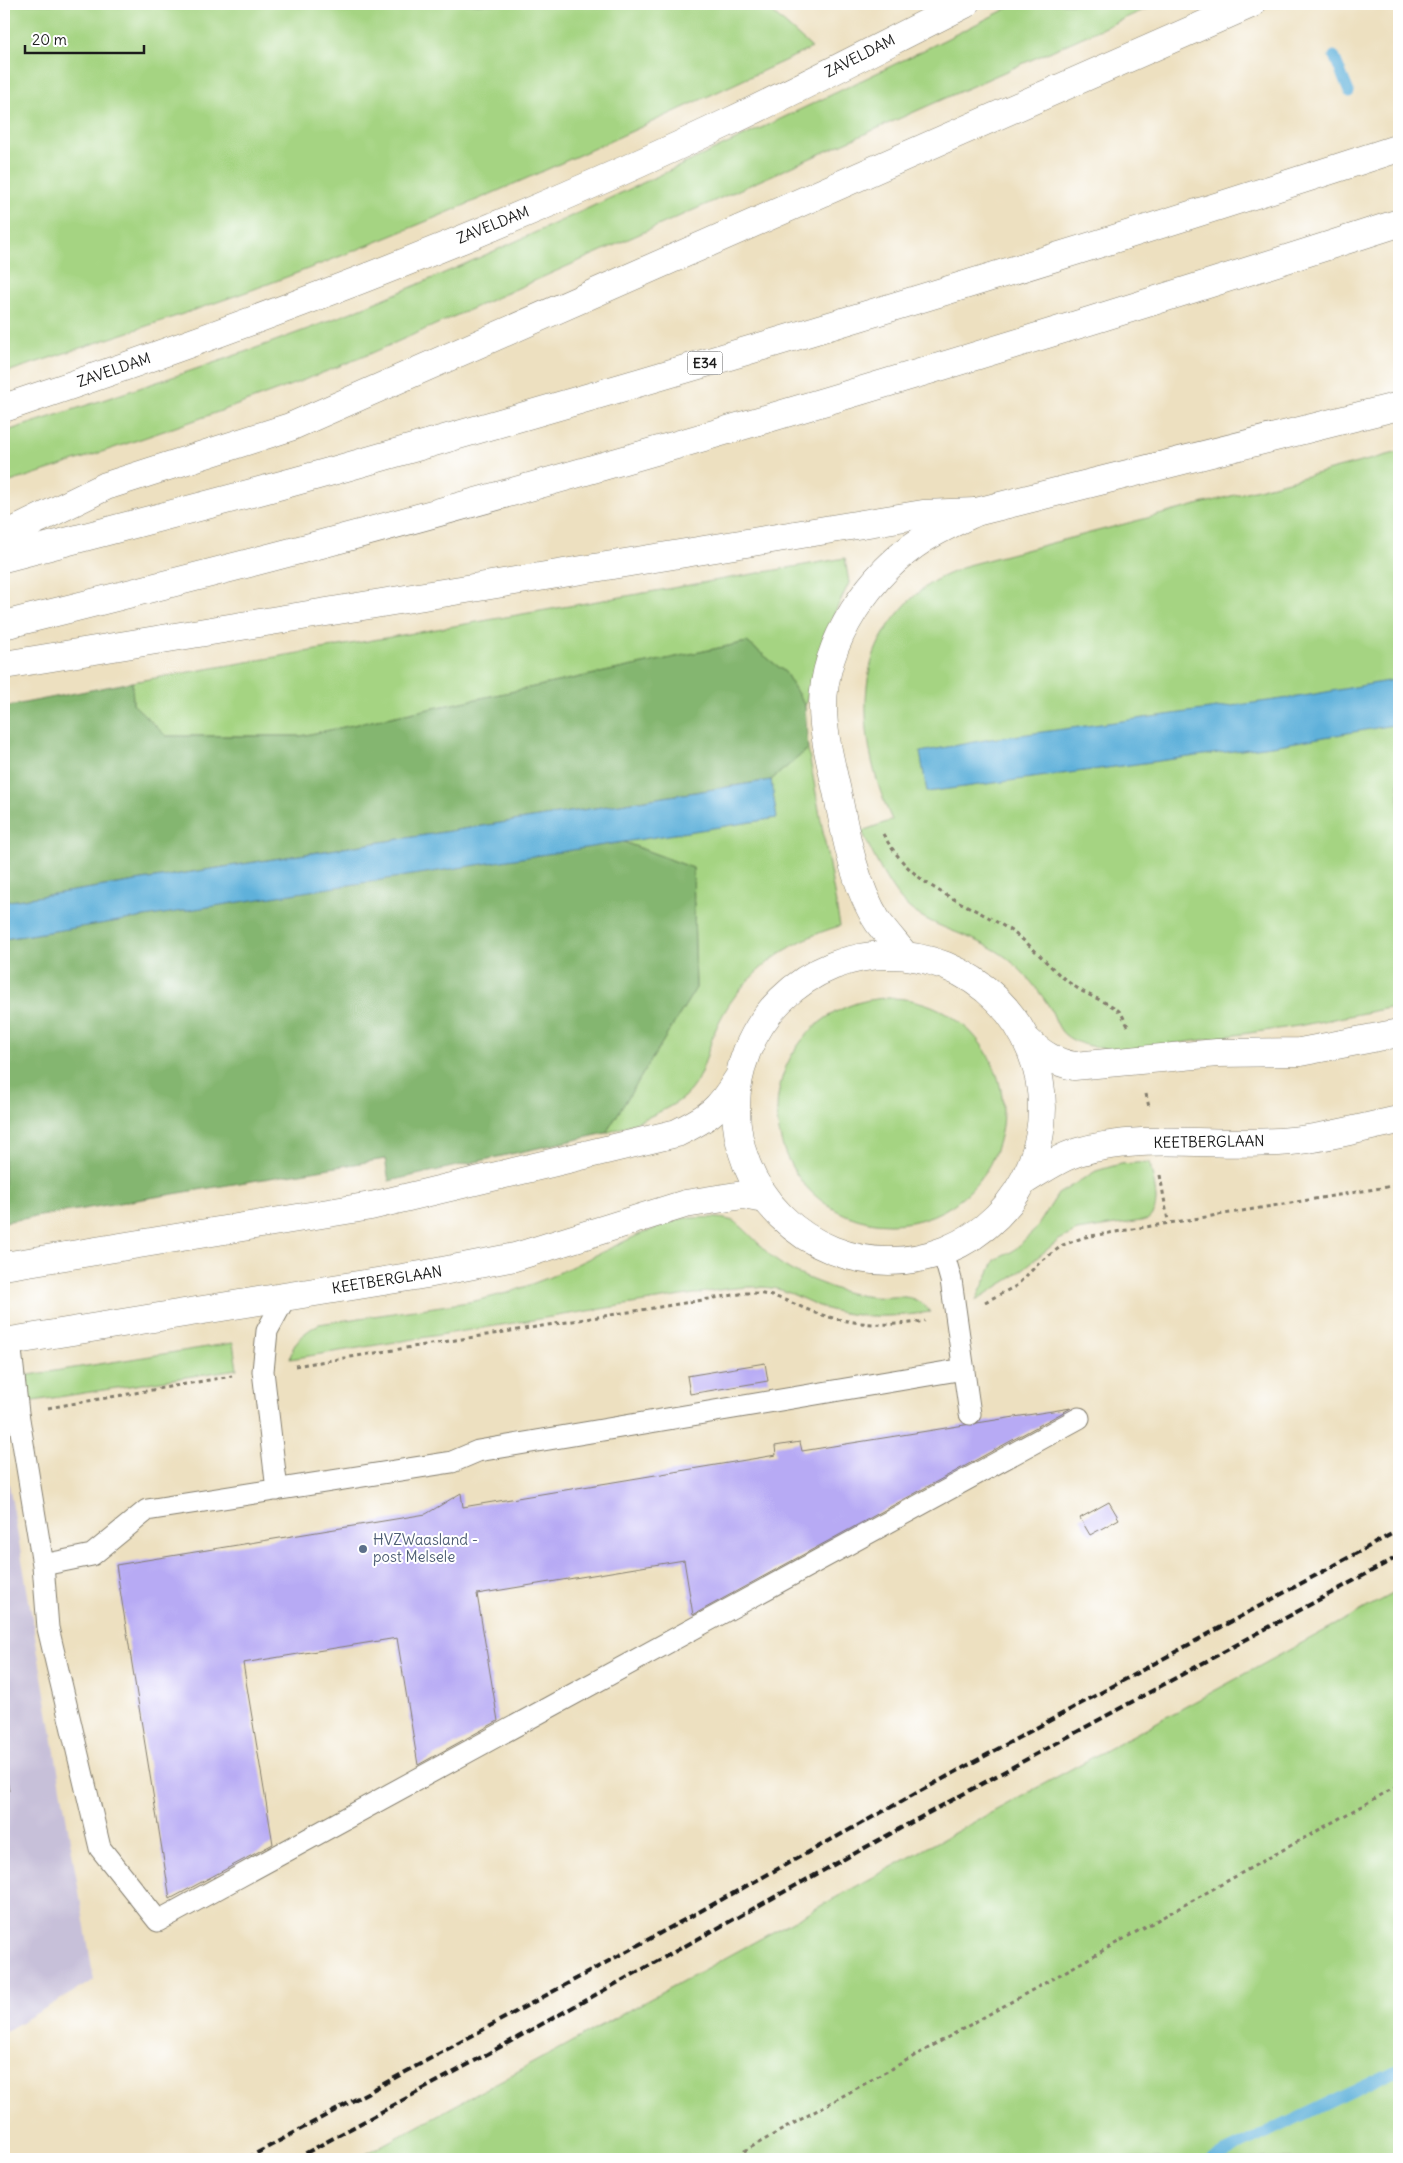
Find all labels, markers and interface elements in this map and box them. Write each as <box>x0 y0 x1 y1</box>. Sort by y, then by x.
scale bar <box>25 22 144 54</box>
text: 20 m <box>32 30 67 49</box>
street label: ZAVELDAM <box>821 30 898 81</box>
street label: ZAVELDAM <box>454 201 532 248</box>
street label: ZAVELDAM <box>75 348 153 391</box>
road number: E34 <box>688 352 722 374</box>
street label: KEETBERGLAAN <box>1153 1131 1265 1152</box>
street label: KEETBERGLAAN <box>330 1261 443 1298</box>
place label: HVZWaasland - post Melsele <box>373 1530 478 1566</box>
marker: HVZWaasland - post Melsele <box>357 1543 369 1555</box>

